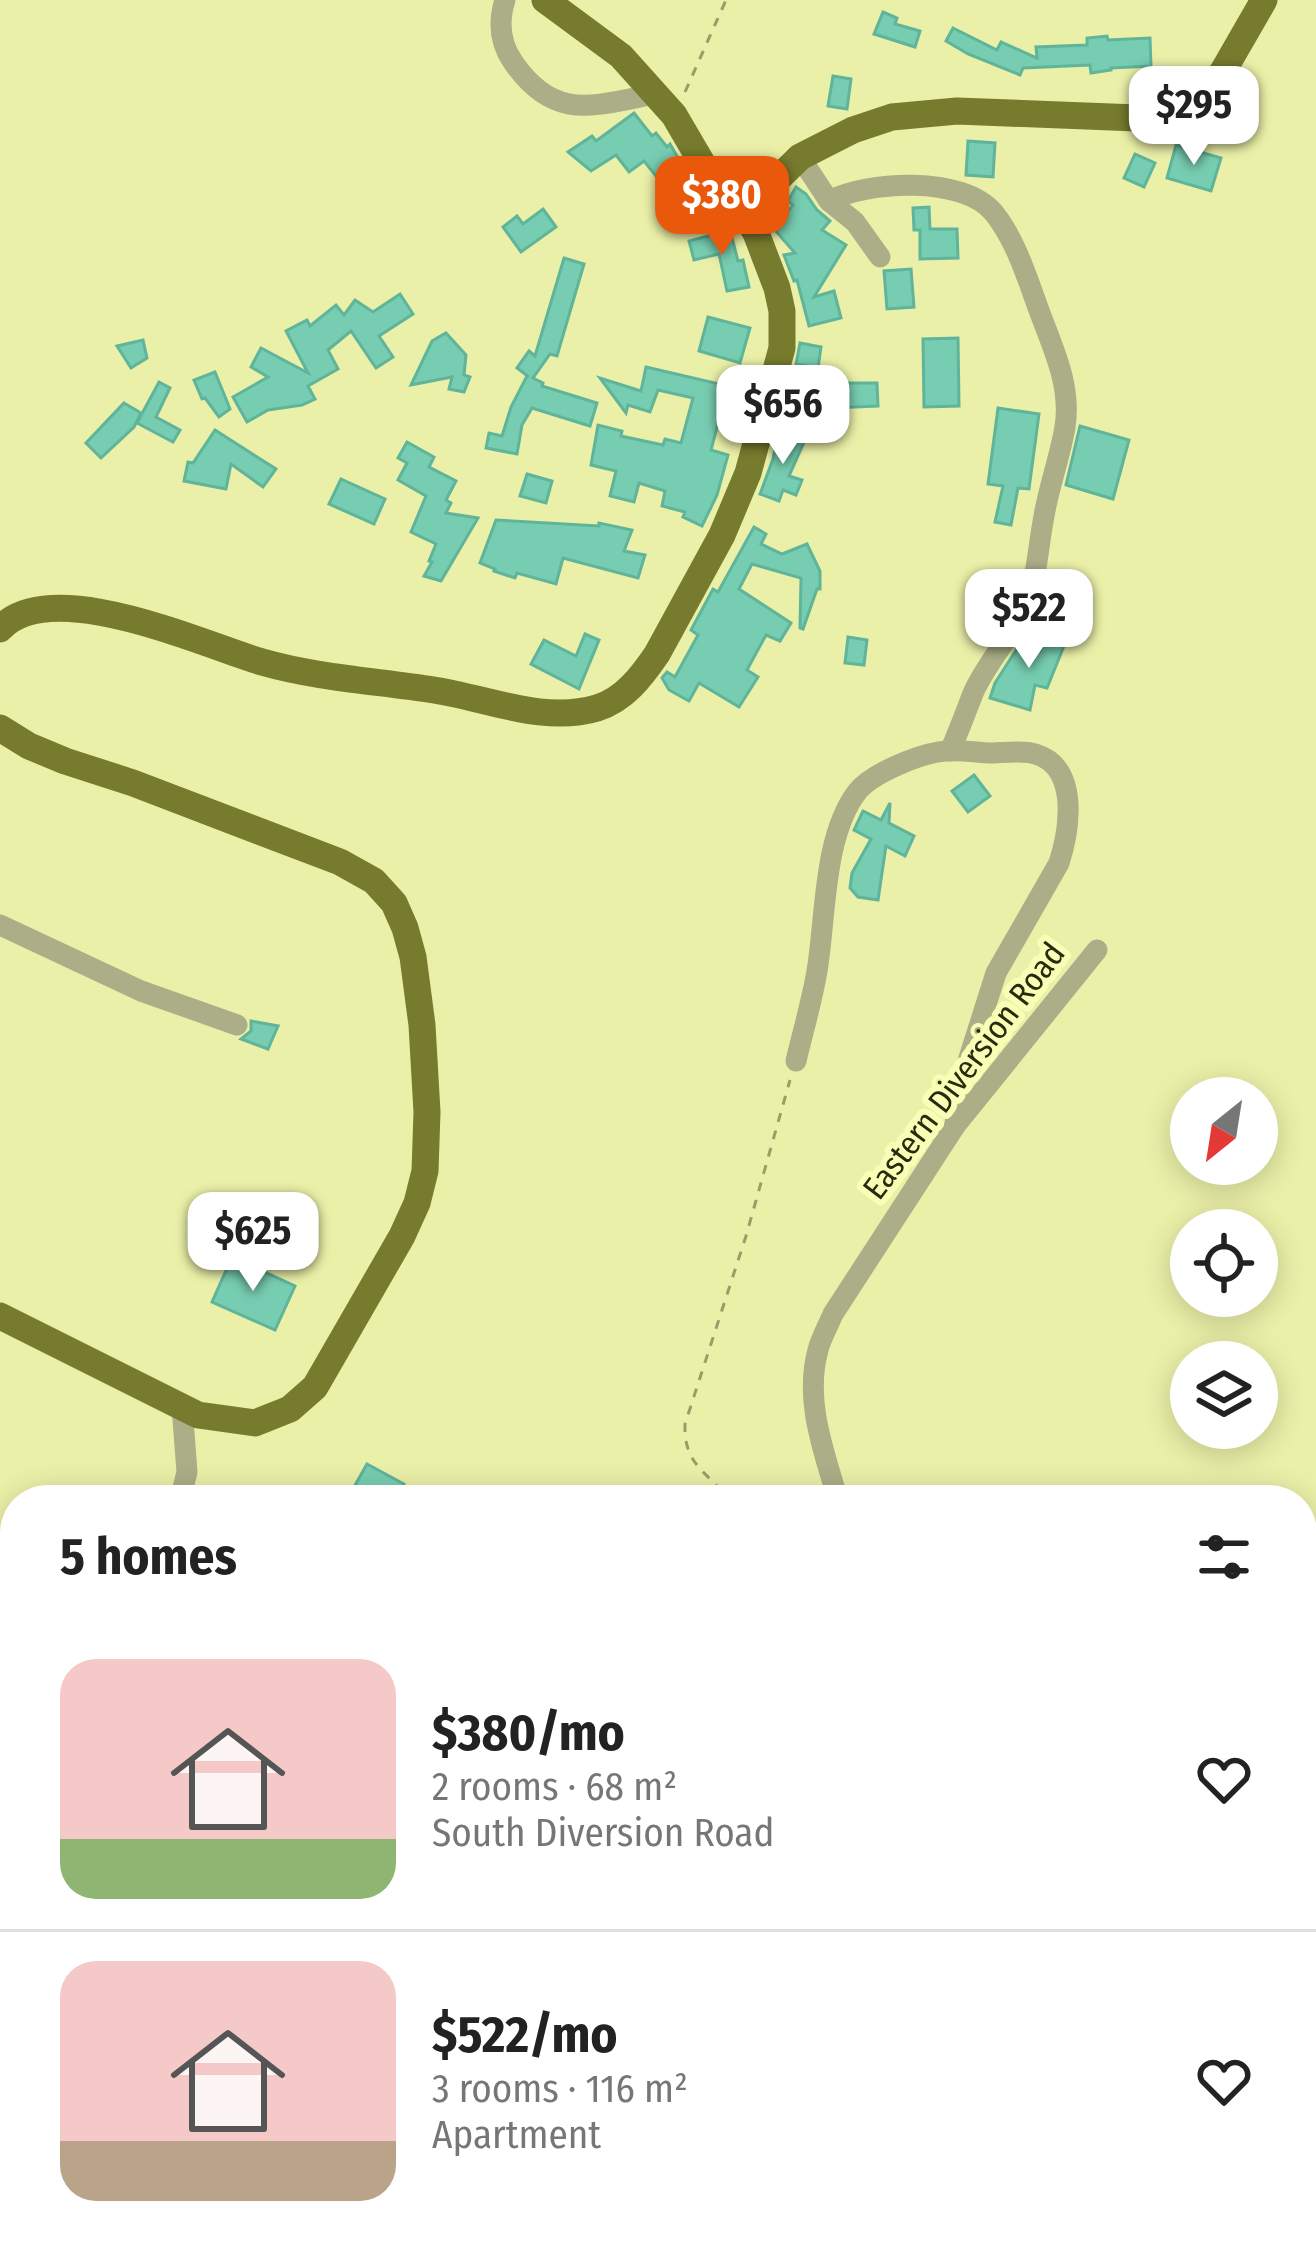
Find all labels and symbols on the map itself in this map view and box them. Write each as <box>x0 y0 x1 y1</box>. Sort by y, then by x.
pin: $295 <box>1123 66 1265 168</box>
pin: $380 <box>651 156 793 258</box>
pin: $656 <box>712 365 854 467</box>
pin: $522 <box>958 569 1100 671</box>
street label: Eastern Diversion Road <box>854 935 1074 1207</box>
north arrow <box>1170 1077 1278 1185</box>
pin: $625 <box>182 1192 324 1294</box>

